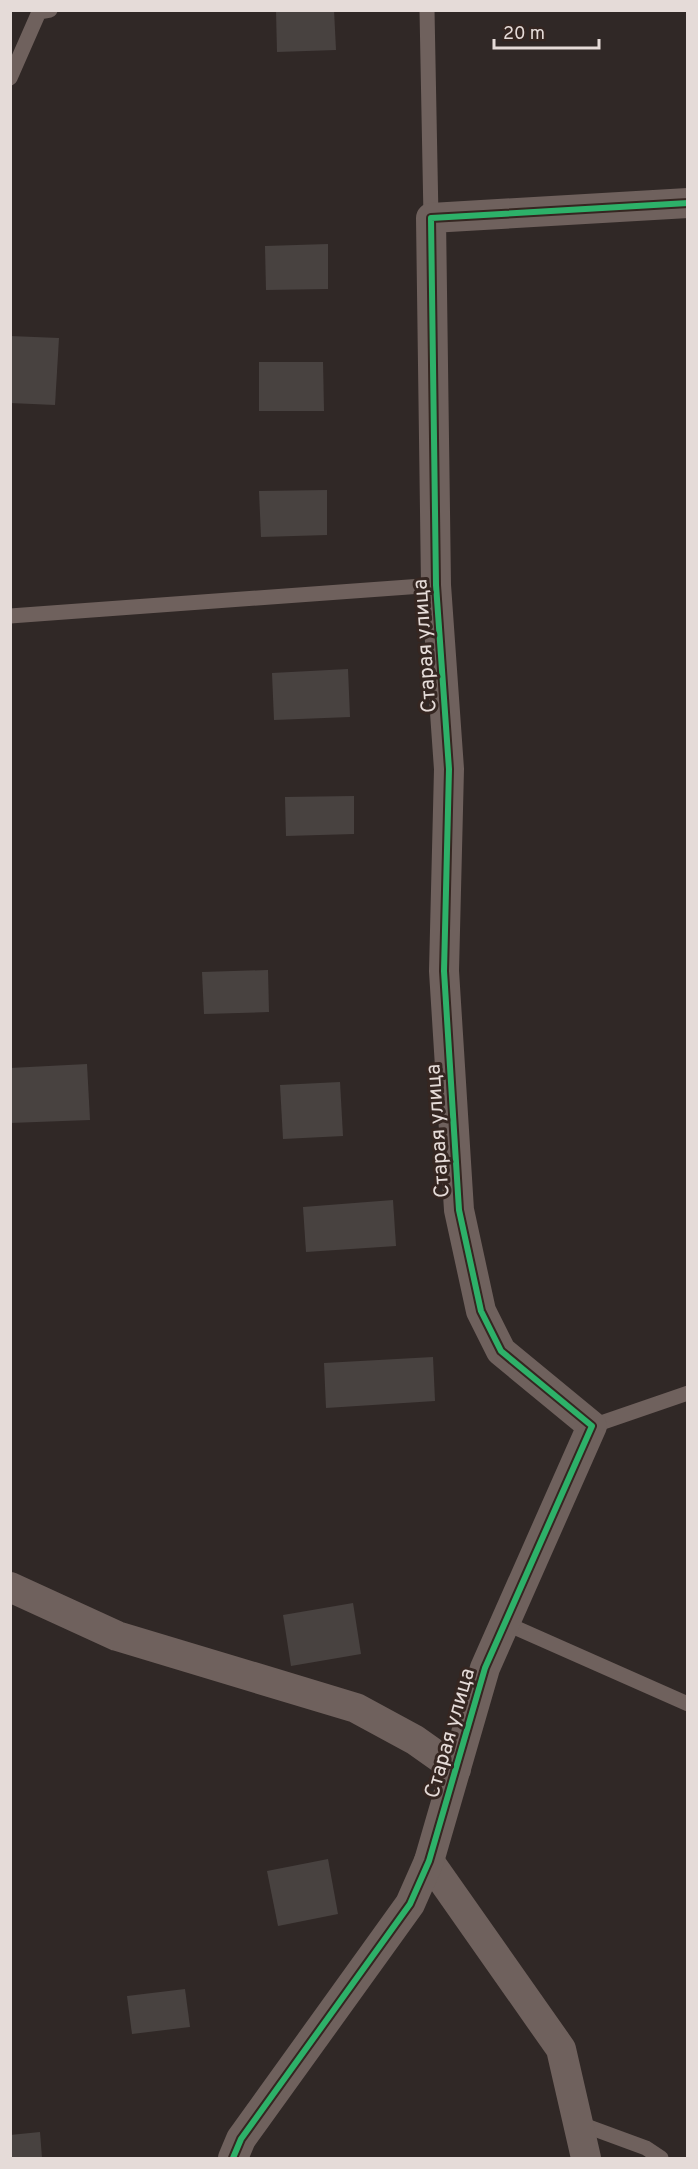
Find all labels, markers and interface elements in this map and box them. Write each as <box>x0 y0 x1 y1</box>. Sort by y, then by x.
scale bar <box>494 12 599 50</box>
text: 20 m <box>503 23 545 46</box>
street label: Старая улица <box>407 578 444 714</box>
street label: Старая улица <box>420 1063 457 1199</box>
street label: Старая улица <box>419 1665 482 1802</box>

